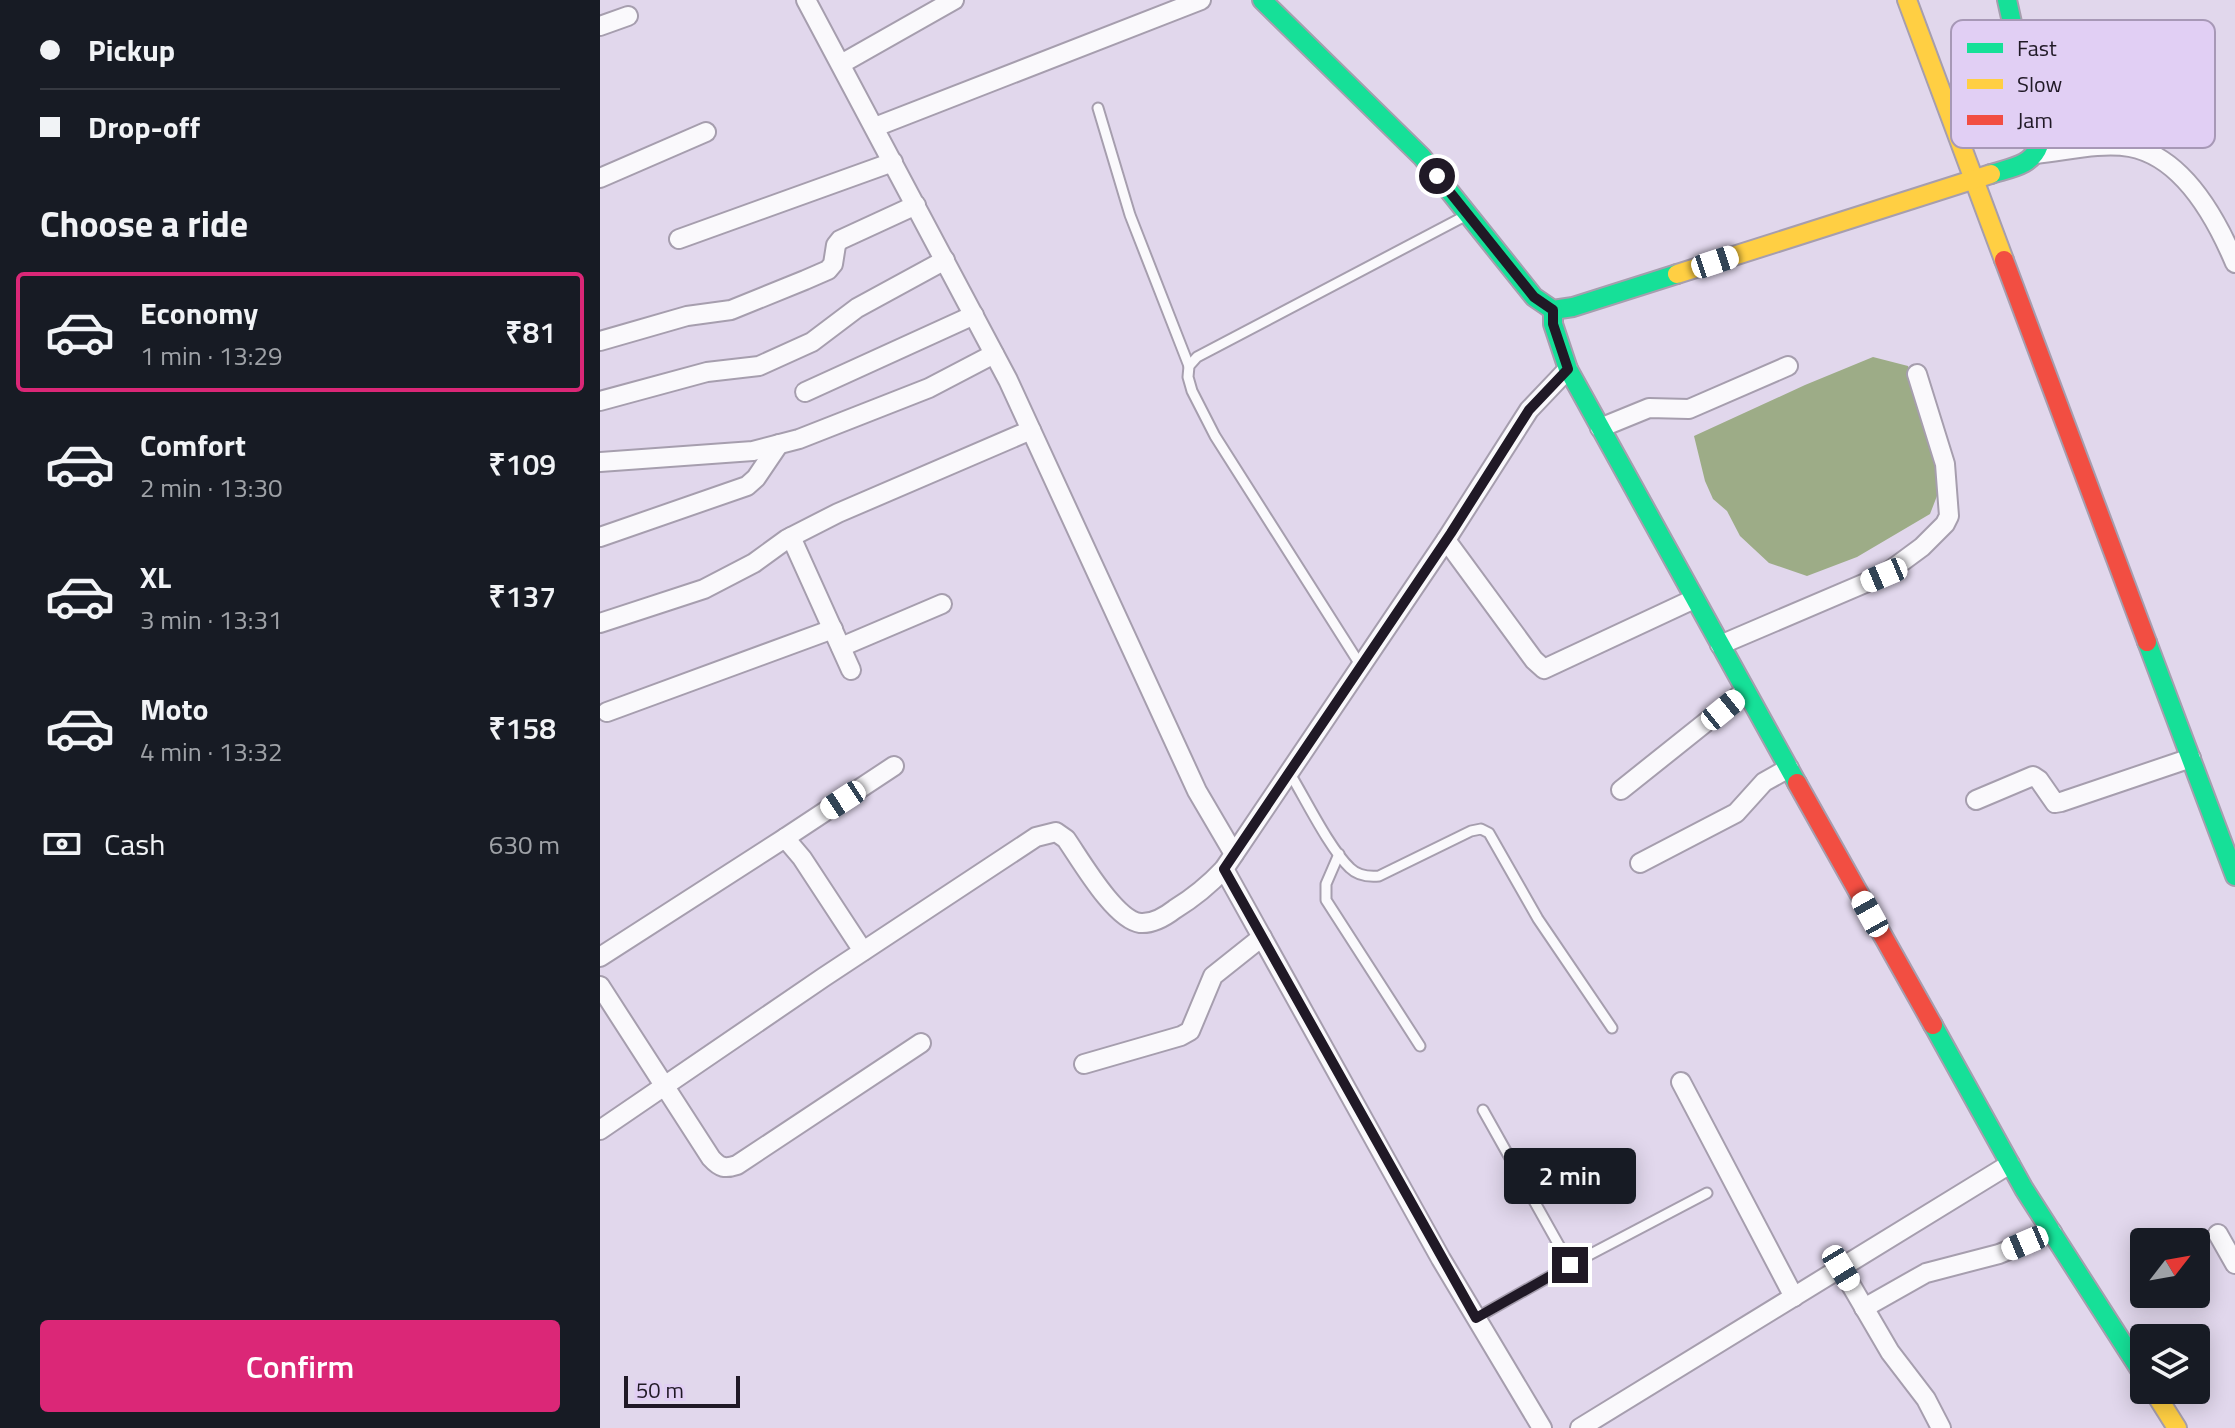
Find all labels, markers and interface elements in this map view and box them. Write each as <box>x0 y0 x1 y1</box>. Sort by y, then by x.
legend <box>1951 20 2215 148</box>
text: Pickup <box>88 27 175 73</box>
text: Fast <box>2017 31 2057 65</box>
text: Slow <box>2017 67 2063 101</box>
text: Jam <box>2017 103 2053 137</box>
text: Drop-off <box>88 104 200 150</box>
route start <box>1419 158 1455 194</box>
text: Choose a ride <box>40 196 248 251</box>
car <box>1688 243 1742 281</box>
text: Economy <box>140 290 258 336</box>
icon: car <box>44 296 116 368</box>
text: ₹81 <box>505 309 556 355</box>
text: 1 min · 13:29 <box>140 336 283 375</box>
text: Comfort <box>140 422 246 468</box>
icon: car <box>44 428 116 500</box>
text: ₹109 <box>488 441 556 487</box>
text: 2 min · 13:30 <box>140 468 283 507</box>
text: XL <box>140 554 171 600</box>
car <box>1857 555 1911 595</box>
icon: car <box>44 560 116 632</box>
text: ₹137 <box>488 573 556 619</box>
text: 3 min · 13:31 <box>140 600 283 639</box>
text: Moto <box>140 686 208 732</box>
car <box>1697 686 1749 734</box>
icon: car <box>44 692 116 764</box>
text: ₹158 <box>488 705 556 751</box>
text: 4 min · 13:32 <box>140 732 283 771</box>
car <box>816 777 870 823</box>
text: Cash <box>104 821 165 867</box>
icon: cash <box>40 822 84 866</box>
text: 630 m <box>489 825 560 864</box>
car <box>1848 887 1892 941</box>
callout: 2 min <box>1504 1149 1636 1205</box>
text: 2 min <box>1539 1156 1601 1195</box>
car <box>1998 1223 2052 1263</box>
north arrow <box>2130 1228 2210 1308</box>
map controls <box>2130 1228 2210 1404</box>
car <box>1818 1241 1864 1295</box>
route end <box>1552 1247 1588 1283</box>
button: Confirm <box>40 1320 560 1412</box>
button: layers <box>2130 1324 2210 1404</box>
scale bar <box>624 1372 740 1408</box>
text: 50 m <box>636 1373 684 1407</box>

